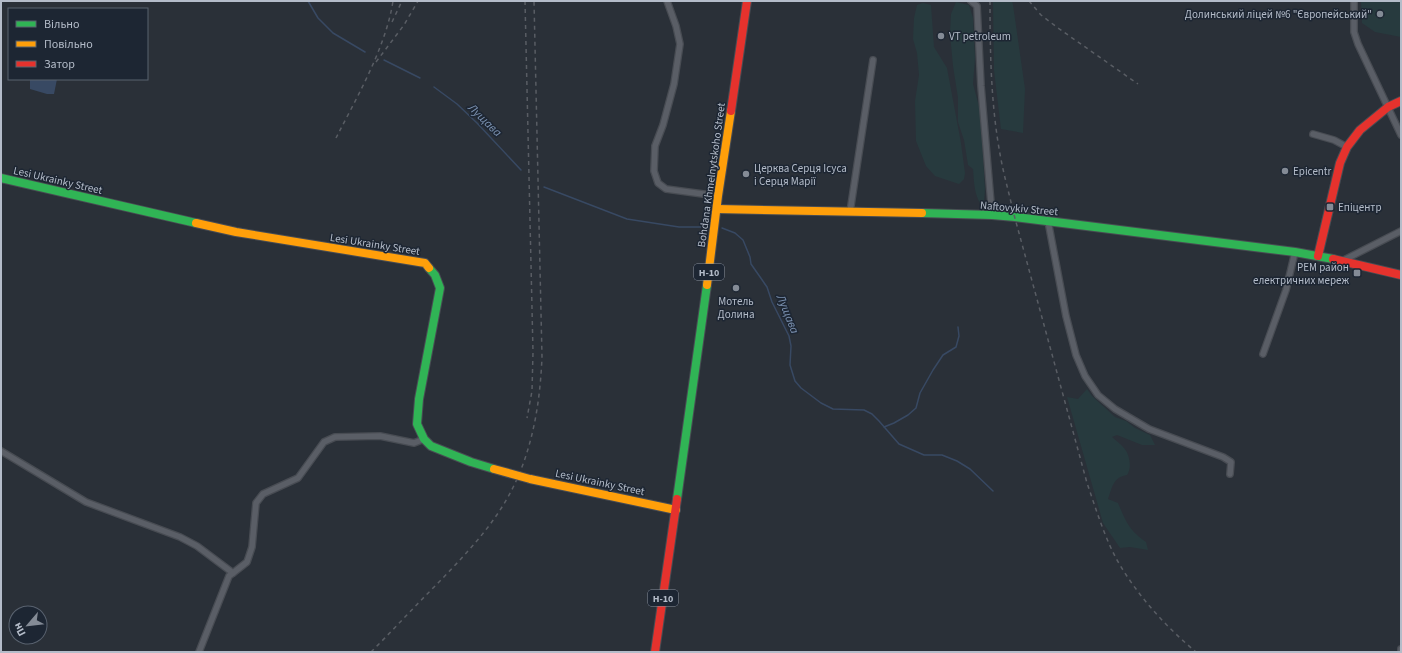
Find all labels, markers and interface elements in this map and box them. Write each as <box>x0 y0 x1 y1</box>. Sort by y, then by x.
place label: Долинський ліцей №6 "Європейський" <box>1185 7 1372 22</box>
legend <box>8 8 148 80</box>
marker: Долинський ліцей №6 "Європейський" <box>1375 9 1385 19</box>
text: Вільно <box>44 16 80 33</box>
place label: VT petroleum <box>949 29 1011 44</box>
marker: VT petroleum <box>936 31 946 41</box>
text: Повільно <box>44 36 93 53</box>
text: Затор <box>44 56 75 73</box>
water label: Лущава <box>463 99 506 141</box>
street label: Bohdana Khmelnytskoho Street <box>694 102 729 248</box>
place label: Церква Серця Ісуса і Серця Марії <box>754 161 847 189</box>
street label: Lesi Ukrainky Street <box>12 163 104 198</box>
place label: Epicentr <box>1293 164 1332 179</box>
marker: Epicentr <box>1280 166 1290 176</box>
marker: Церква Серця Ісуса і Серця Марії <box>741 169 751 179</box>
street label: Naftovykiv Street <box>979 198 1059 219</box>
place label: Епіцентр <box>1338 200 1382 215</box>
marker: Епіцентр <box>1325 202 1335 212</box>
street label: Lesi Ukrainky Street <box>329 230 421 259</box>
place label: РЕМ район електричних мереж <box>1253 260 1349 288</box>
road number: Н-10 <box>694 264 724 280</box>
marker: РЕМ район електричних мереж <box>1352 268 1362 278</box>
marker: Мотель Долина <box>731 283 741 293</box>
water label: Лущава <box>772 291 803 337</box>
place label: Мотель Долина <box>718 294 754 322</box>
street label: Lesi Ukrainky Street <box>554 466 646 499</box>
road number: Н-10 <box>648 590 678 606</box>
north arrow <box>8 605 48 645</box>
text: Пн <box>10 620 29 639</box>

